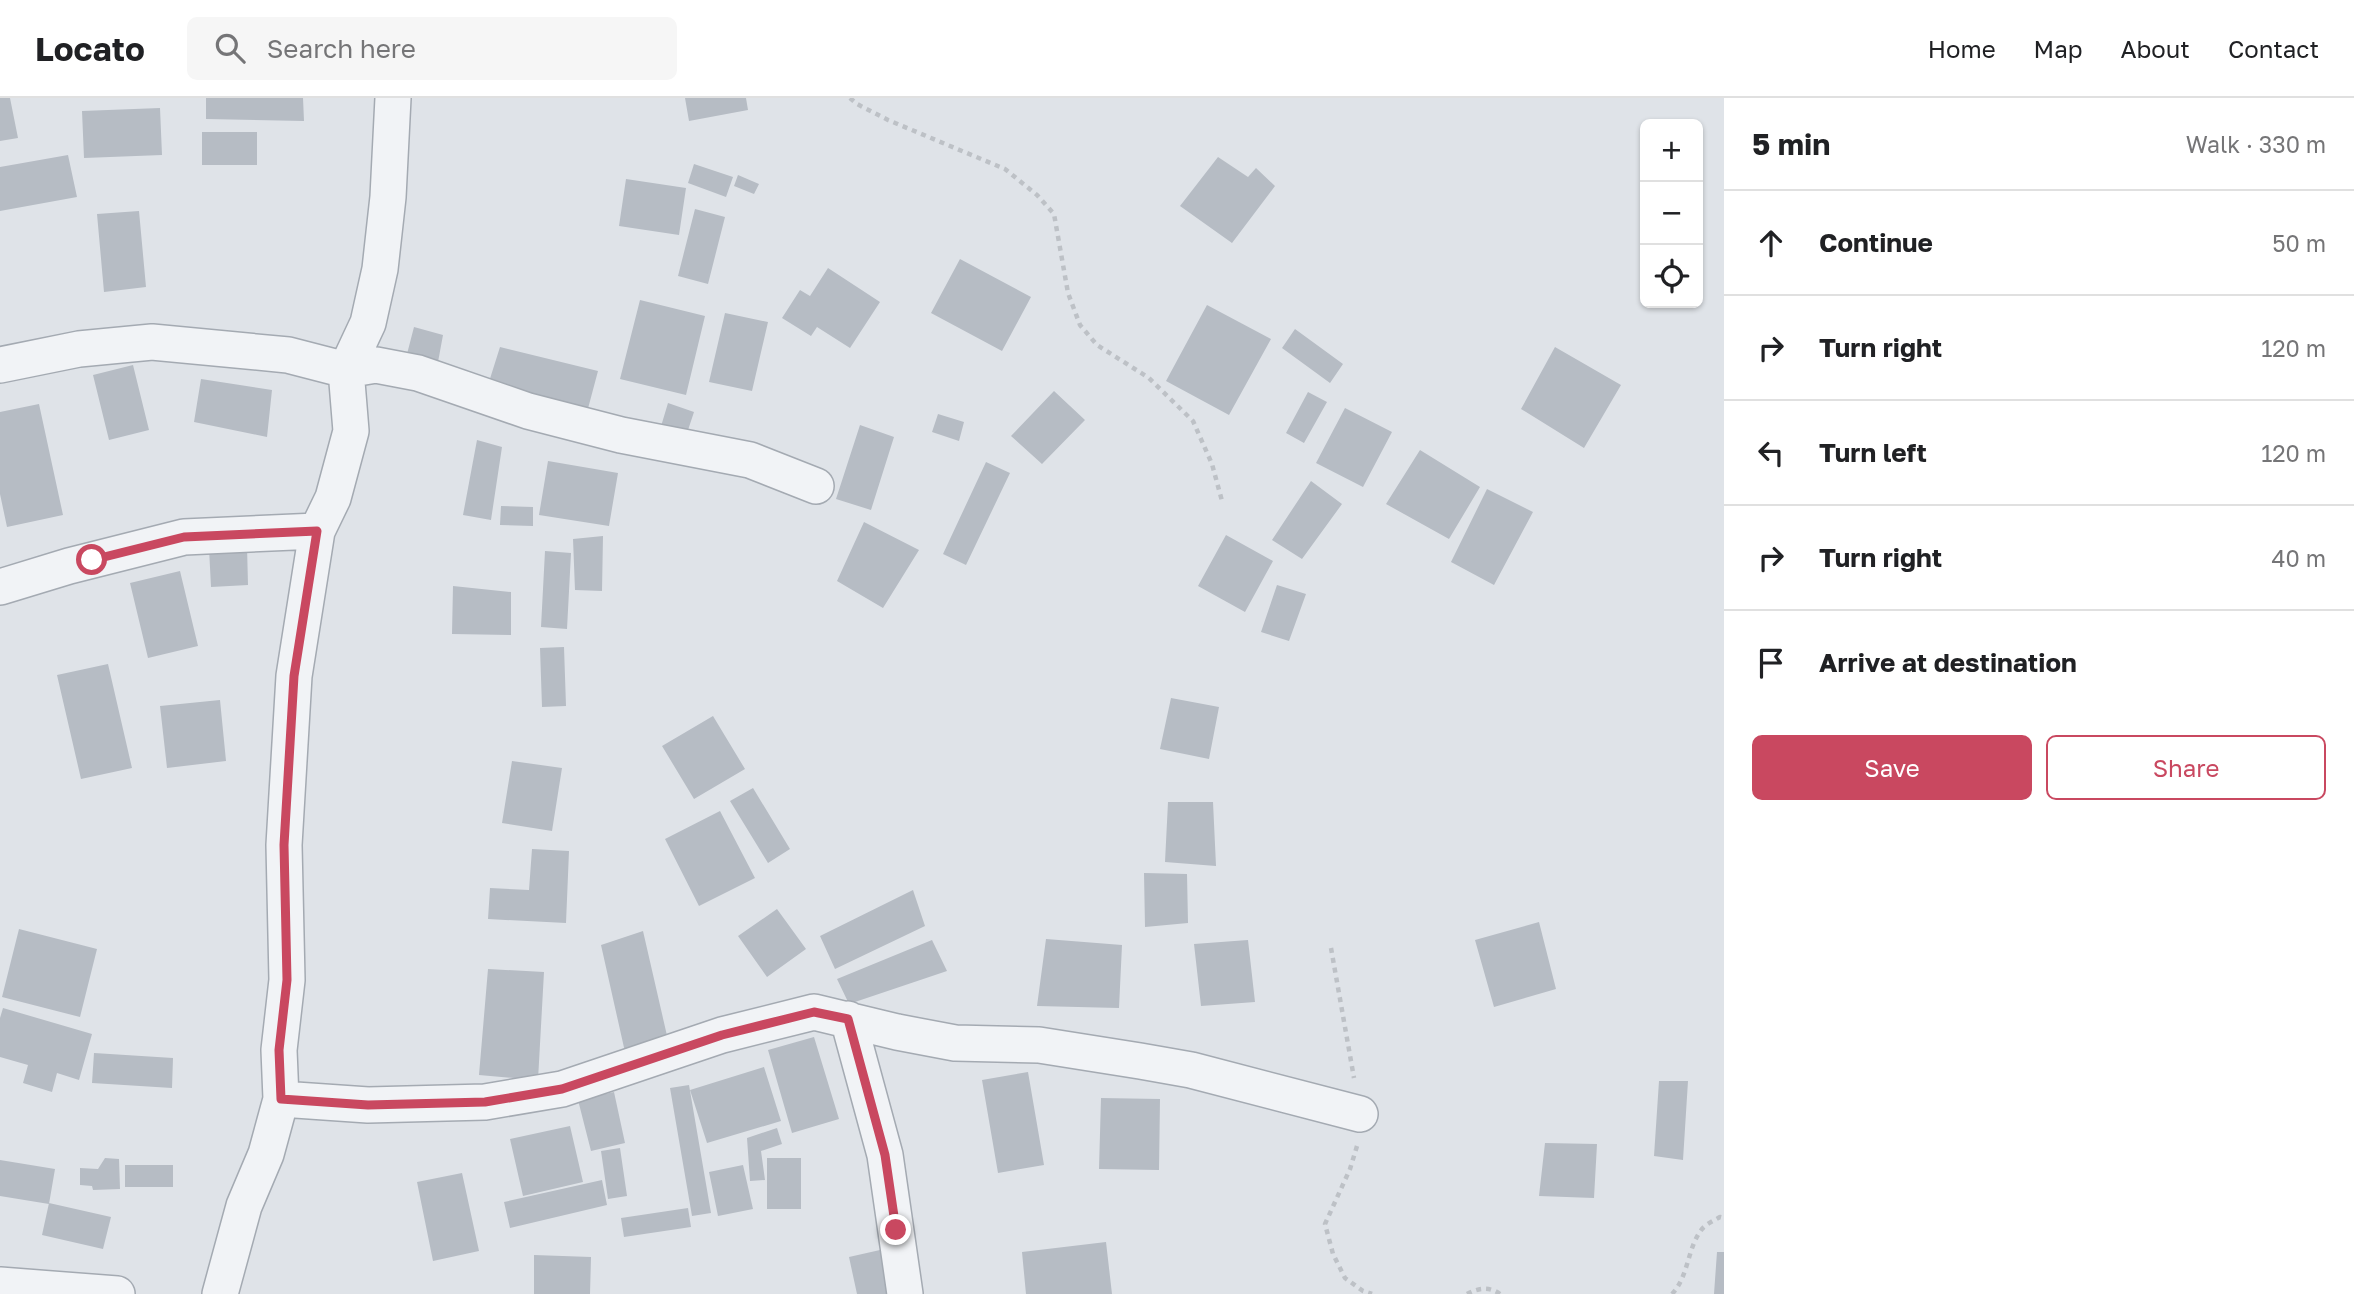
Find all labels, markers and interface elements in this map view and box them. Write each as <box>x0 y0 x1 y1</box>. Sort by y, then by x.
search box <box>187 17 677 80</box>
text: Locato <box>35 29 145 68</box>
icon: search <box>211 29 249 67</box>
text: Search here <box>267 33 416 64</box>
text: Home <box>1928 34 1996 63</box>
text: Map <box>2034 34 2083 63</box>
text: About <box>2121 34 2190 63</box>
text: Contact <box>2228 34 2319 63</box>
map controls <box>1640 119 1703 308</box>
button: + <box>1640 119 1703 182</box>
text: 5 min <box>1752 126 1830 162</box>
text: Walk · 330 m <box>2186 130 2326 158</box>
button: − <box>1640 182 1703 245</box>
icon: ahead <box>1752 224 1790 262</box>
text: Continue <box>1819 227 1933 258</box>
text: 50 m <box>2272 229 2326 257</box>
button: locate <box>1640 245 1703 308</box>
icon: right <box>1752 329 1790 367</box>
text: Turn right <box>1819 332 1942 363</box>
text: 120 m <box>2261 334 2326 362</box>
icon: left <box>1752 434 1790 472</box>
text: Turn left <box>1819 437 1927 468</box>
text: 120 m <box>2261 439 2326 467</box>
icon: right <box>1752 539 1790 577</box>
text: Turn right <box>1819 542 1942 573</box>
route start <box>76 544 107 575</box>
text: 40 m <box>2272 544 2326 572</box>
icon: arrive <box>1752 644 1790 682</box>
text: Arrive at destination <box>1819 647 2077 678</box>
button: Save <box>1752 735 2032 800</box>
button: Share <box>2046 735 2326 800</box>
route end <box>880 1214 911 1245</box>

